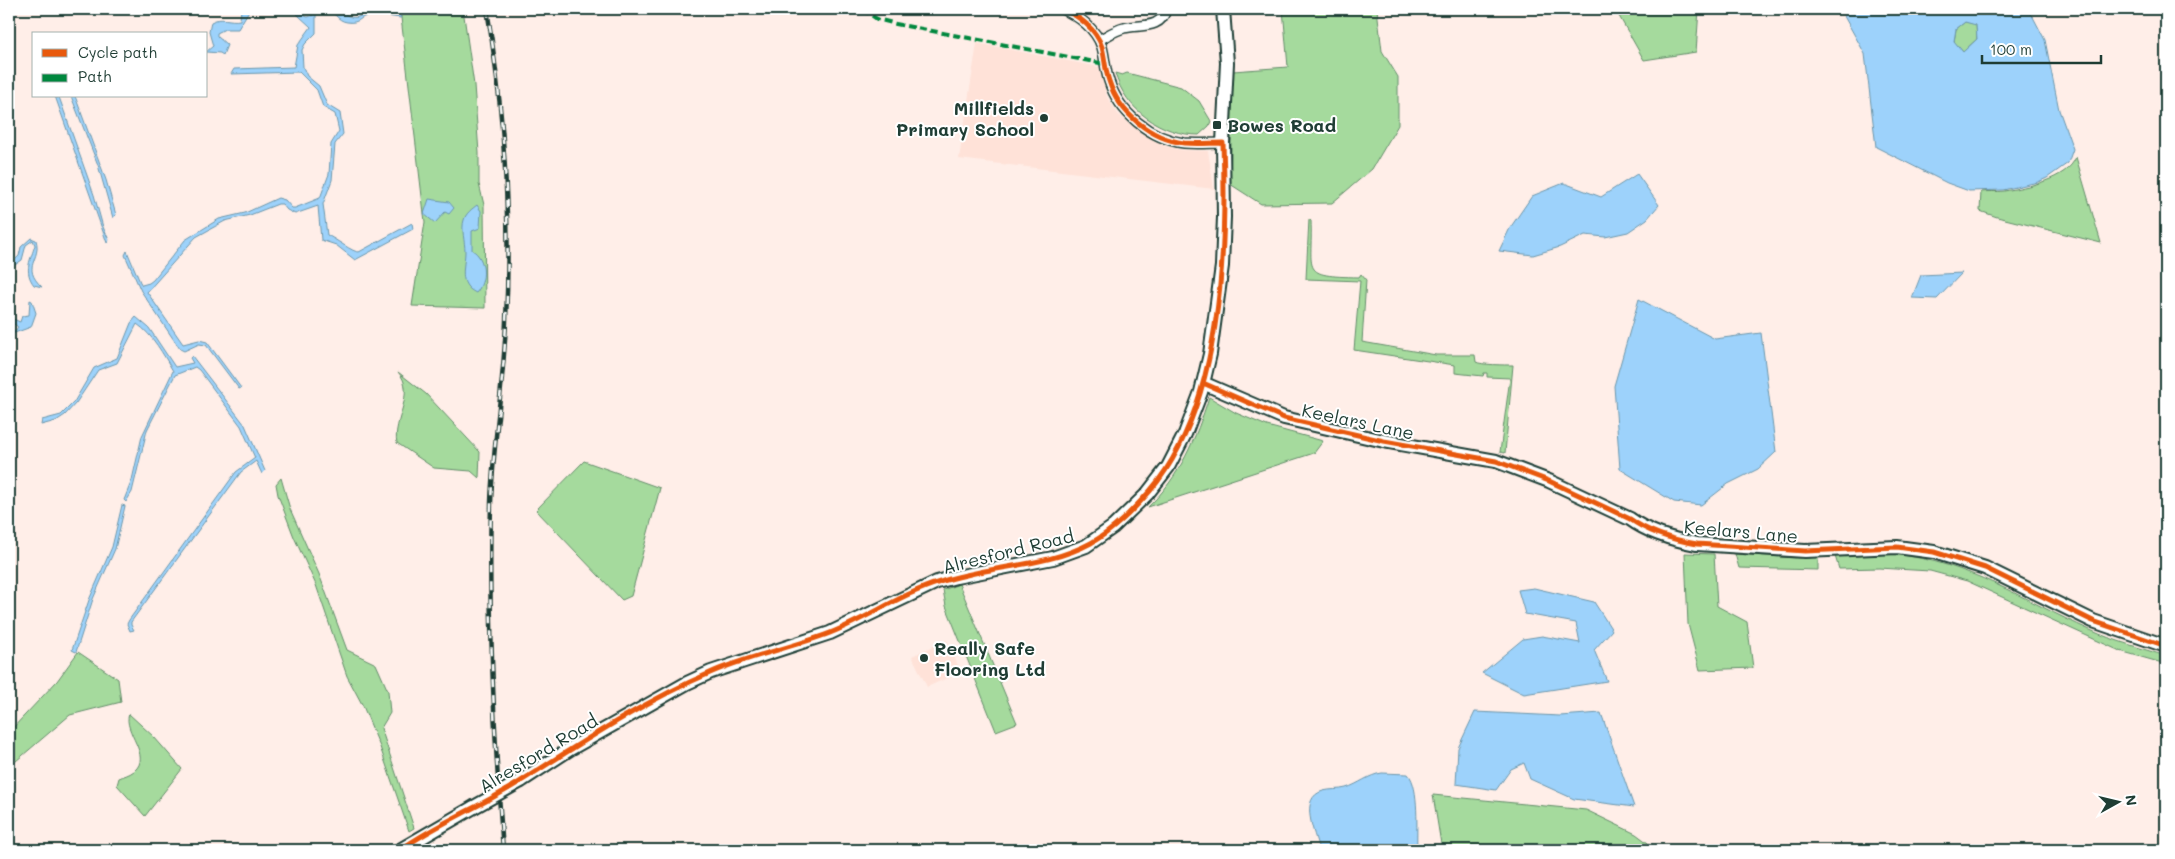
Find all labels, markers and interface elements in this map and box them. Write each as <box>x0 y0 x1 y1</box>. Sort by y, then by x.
legend <box>32 32 208 98</box>
scale bar <box>1982 32 2101 64</box>
text: 100 m <box>1990 39 2032 59</box>
text: Cycle path <box>78 42 157 62</box>
text: Path <box>78 66 112 86</box>
place label: Millfields Primary School <box>896 96 1034 141</box>
marker: Millfields Primary School <box>1038 112 1050 124</box>
place label: Bowes Road <box>1227 113 1336 137</box>
marker: Bowes Road <box>1211 119 1223 131</box>
street label: Keelars Lane <box>1300 397 1416 445</box>
street label: Keelars Lane <box>1683 514 1799 548</box>
street label: Alresford Road <box>940 523 1076 579</box>
place label: Really Safe Flooring Ltd <box>934 636 1045 681</box>
marker: Really Safe Flooring Ltd <box>918 652 930 664</box>
street label: Alresford Road <box>474 708 602 798</box>
north arrow <box>2092 776 2142 826</box>
text: N <box>2121 794 2142 807</box>

